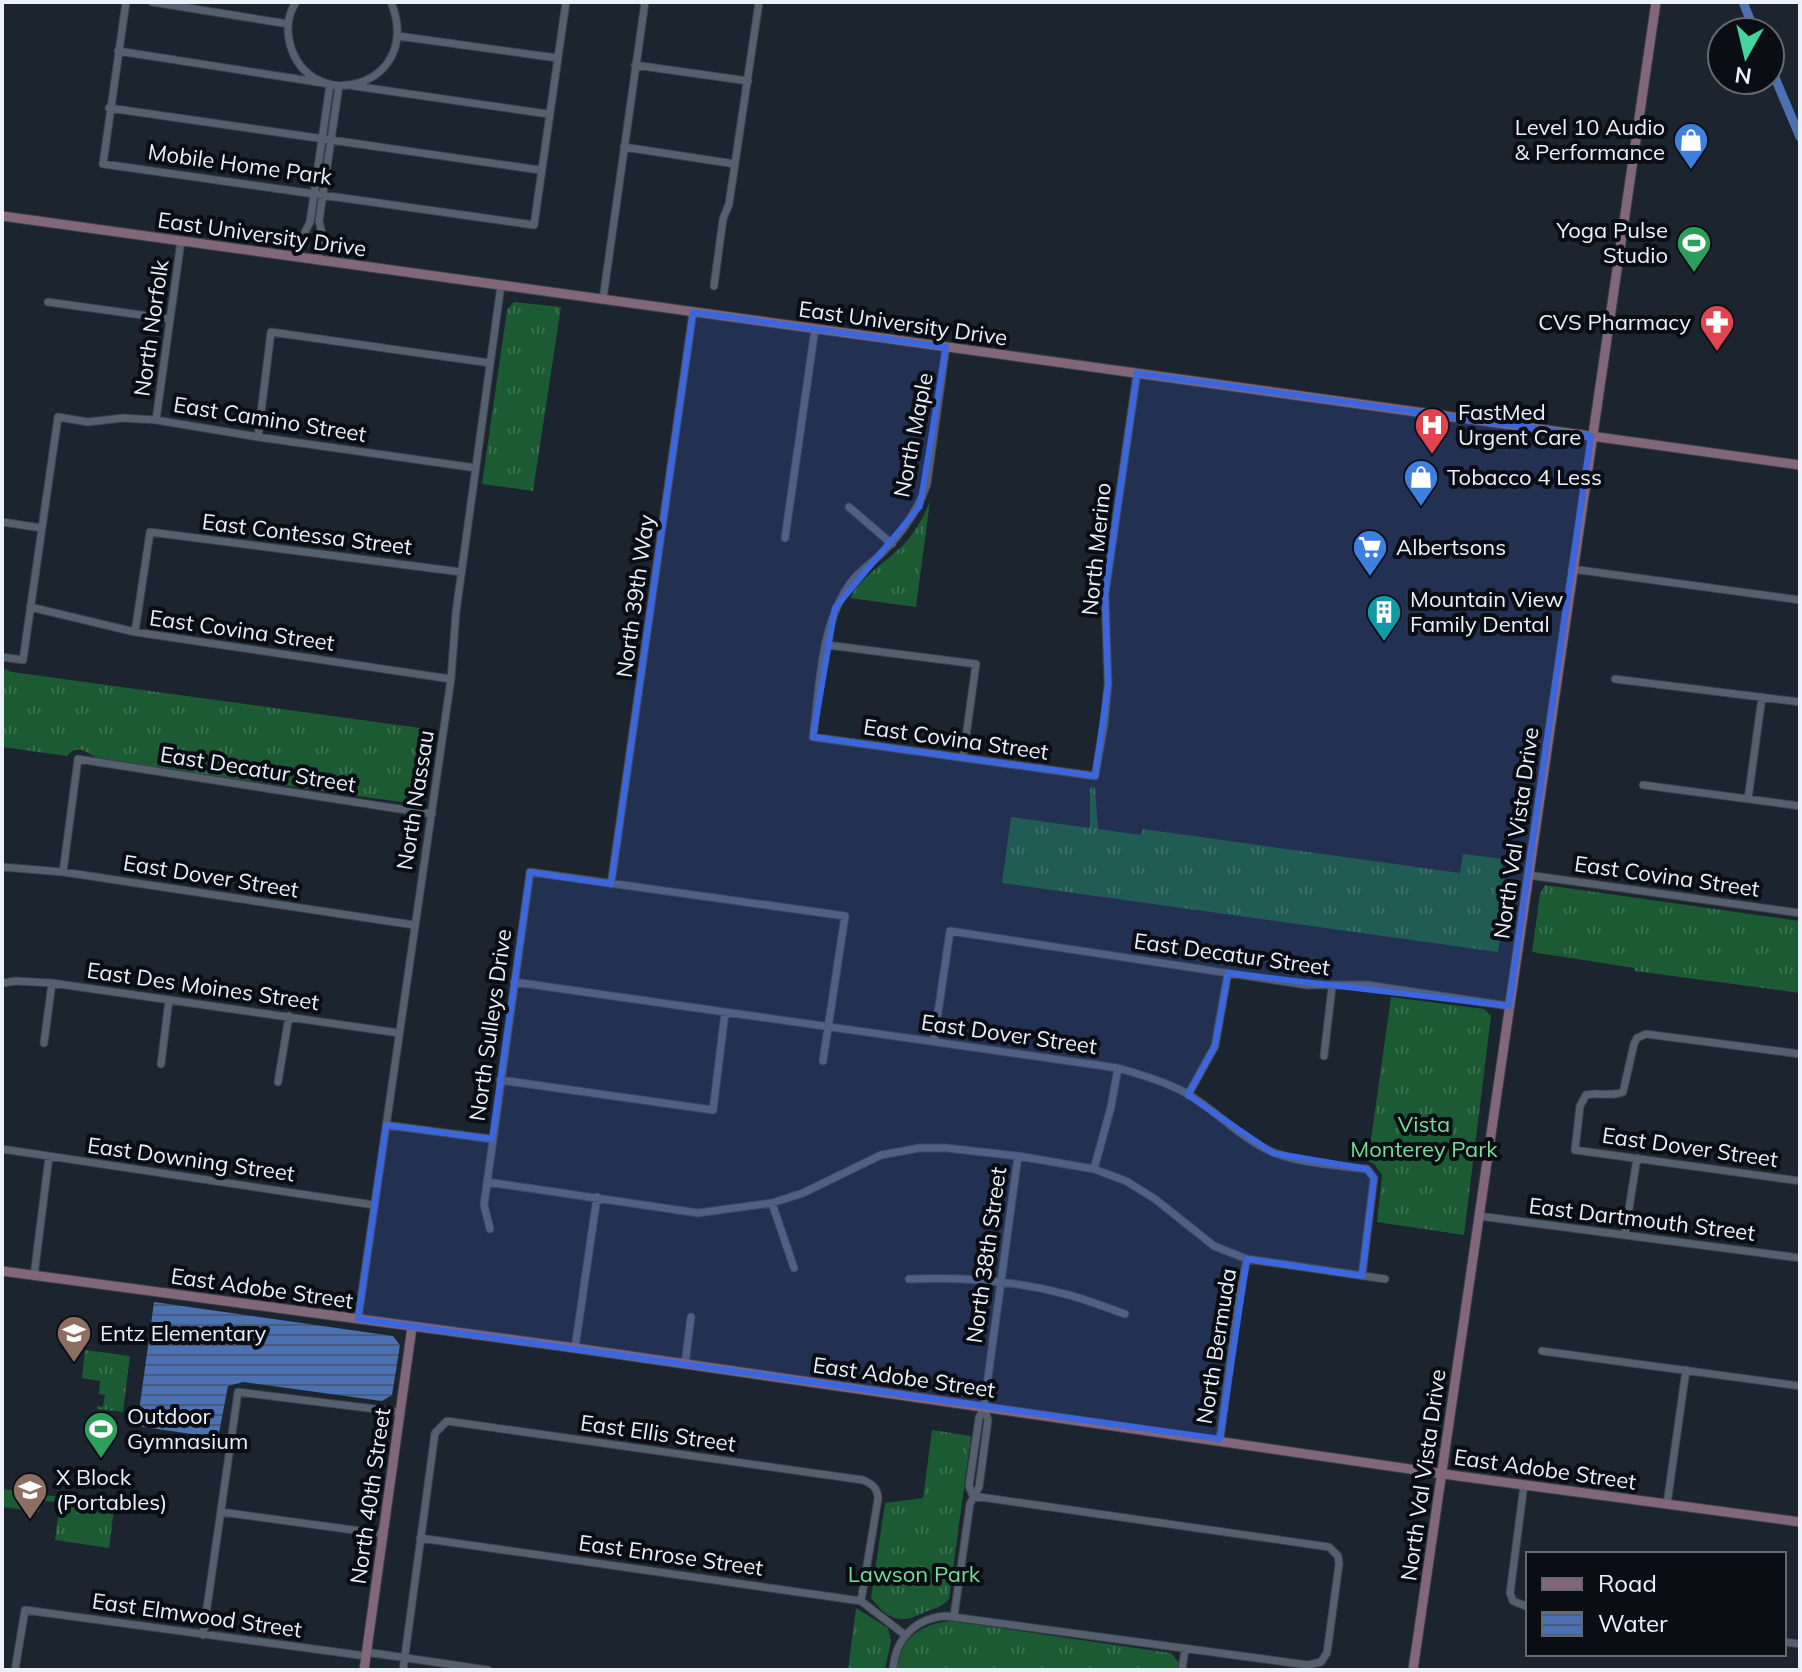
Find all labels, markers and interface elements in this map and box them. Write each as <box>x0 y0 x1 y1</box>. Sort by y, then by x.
north arrow <box>1706 16 1786 96</box>
text: N <box>1733 61 1753 91</box>
place label: Level 10 Audio & Performance <box>1514 113 1665 166</box>
shop icon: Level 10 Audio & Performance <box>1672 121 1710 171</box>
street label: Mobile Home Park <box>146 137 334 191</box>
street label: East University Drive <box>156 206 368 262</box>
place label: Yoga Pulse Studio <box>1556 216 1668 269</box>
sports icon: Yoga Pulse Studio <box>1675 224 1713 274</box>
street label: North Norfolk <box>128 257 175 398</box>
street label: East University Drive <box>797 295 1009 351</box>
pharmacy icon: CVS Pharmacy <box>1698 303 1736 353</box>
place label: CVS Pharmacy <box>1538 308 1691 336</box>
street label: North Maple <box>887 370 939 500</box>
street label: East Camino Street <box>172 390 369 448</box>
place label: FastMed Urgent Care <box>1458 398 1581 451</box>
hospital icon: FastMed Urgent Care <box>1413 406 1451 456</box>
shop icon: Tobacco 4 Less <box>1402 458 1440 508</box>
place label: Tobacco 4 Less <box>1447 463 1602 491</box>
street label: North Merino <box>1075 481 1117 617</box>
street label: East Contessa Street <box>201 507 414 561</box>
street label: North 39th Way <box>610 512 660 679</box>
supermarket icon: Albertsons <box>1351 528 1389 578</box>
place label: Albertsons <box>1396 533 1506 561</box>
place label: Mountain View Family Dental <box>1410 585 1563 638</box>
building icon: Mountain View Family Dental <box>1365 593 1403 643</box>
street label: East Covina Street <box>148 603 337 657</box>
street label: East Covina Street <box>862 712 1051 766</box>
street label: North Val Vista Drive <box>1487 725 1545 941</box>
street label: North Nassau <box>390 728 440 872</box>
street label: East Decatur Street <box>158 740 358 798</box>
street label: East Dover Street <box>121 848 301 904</box>
street label: East Covina Street <box>1573 849 1762 903</box>
street label: East Decatur Street <box>1132 926 1332 982</box>
street label: North Sulleys Drive <box>463 927 517 1123</box>
street label: East Des Moines Street <box>85 956 321 1016</box>
street label: East Dover Street <box>919 1008 1099 1060</box>
park label: Vista Monterey Park <box>1350 1110 1498 1163</box>
street label: East Dover Street <box>1600 1121 1780 1173</box>
street label: East Downing Street <box>86 1131 297 1187</box>
street label: North 38th Street <box>960 1165 1012 1345</box>
street label: East Dartmouth Street <box>1527 1191 1757 1247</box>
street label: East Adobe Street <box>169 1261 355 1315</box>
street label: North Bermuda <box>1190 1266 1242 1426</box>
school or university icon: Entz Elementary <box>55 1314 93 1364</box>
place label: Entz Elementary <box>100 1319 267 1347</box>
street label: East Adobe Street <box>811 1350 997 1404</box>
street label: North Val Vista Drive <box>1394 1367 1452 1583</box>
place label: Outdoor Gymnasium <box>127 1402 248 1455</box>
street label: North 40th Street <box>344 1406 396 1586</box>
street label: East Ellis Street <box>579 1408 738 1458</box>
sports icon: Outdoor Gymnasium <box>82 1410 120 1460</box>
street label: East Adobe Street <box>1452 1442 1638 1496</box>
place label: X Block (Portables) <box>56 1463 167 1516</box>
school or university icon: X Block (Portables) <box>11 1471 49 1521</box>
street label: East Enrose Street <box>577 1528 765 1582</box>
legend <box>1526 1552 1786 1656</box>
park label: Lawson Park <box>848 1560 981 1588</box>
text: Road <box>1598 1568 1657 1598</box>
street label: East Elmwood Street <box>90 1586 304 1644</box>
text: Water <box>1598 1608 1668 1638</box>

